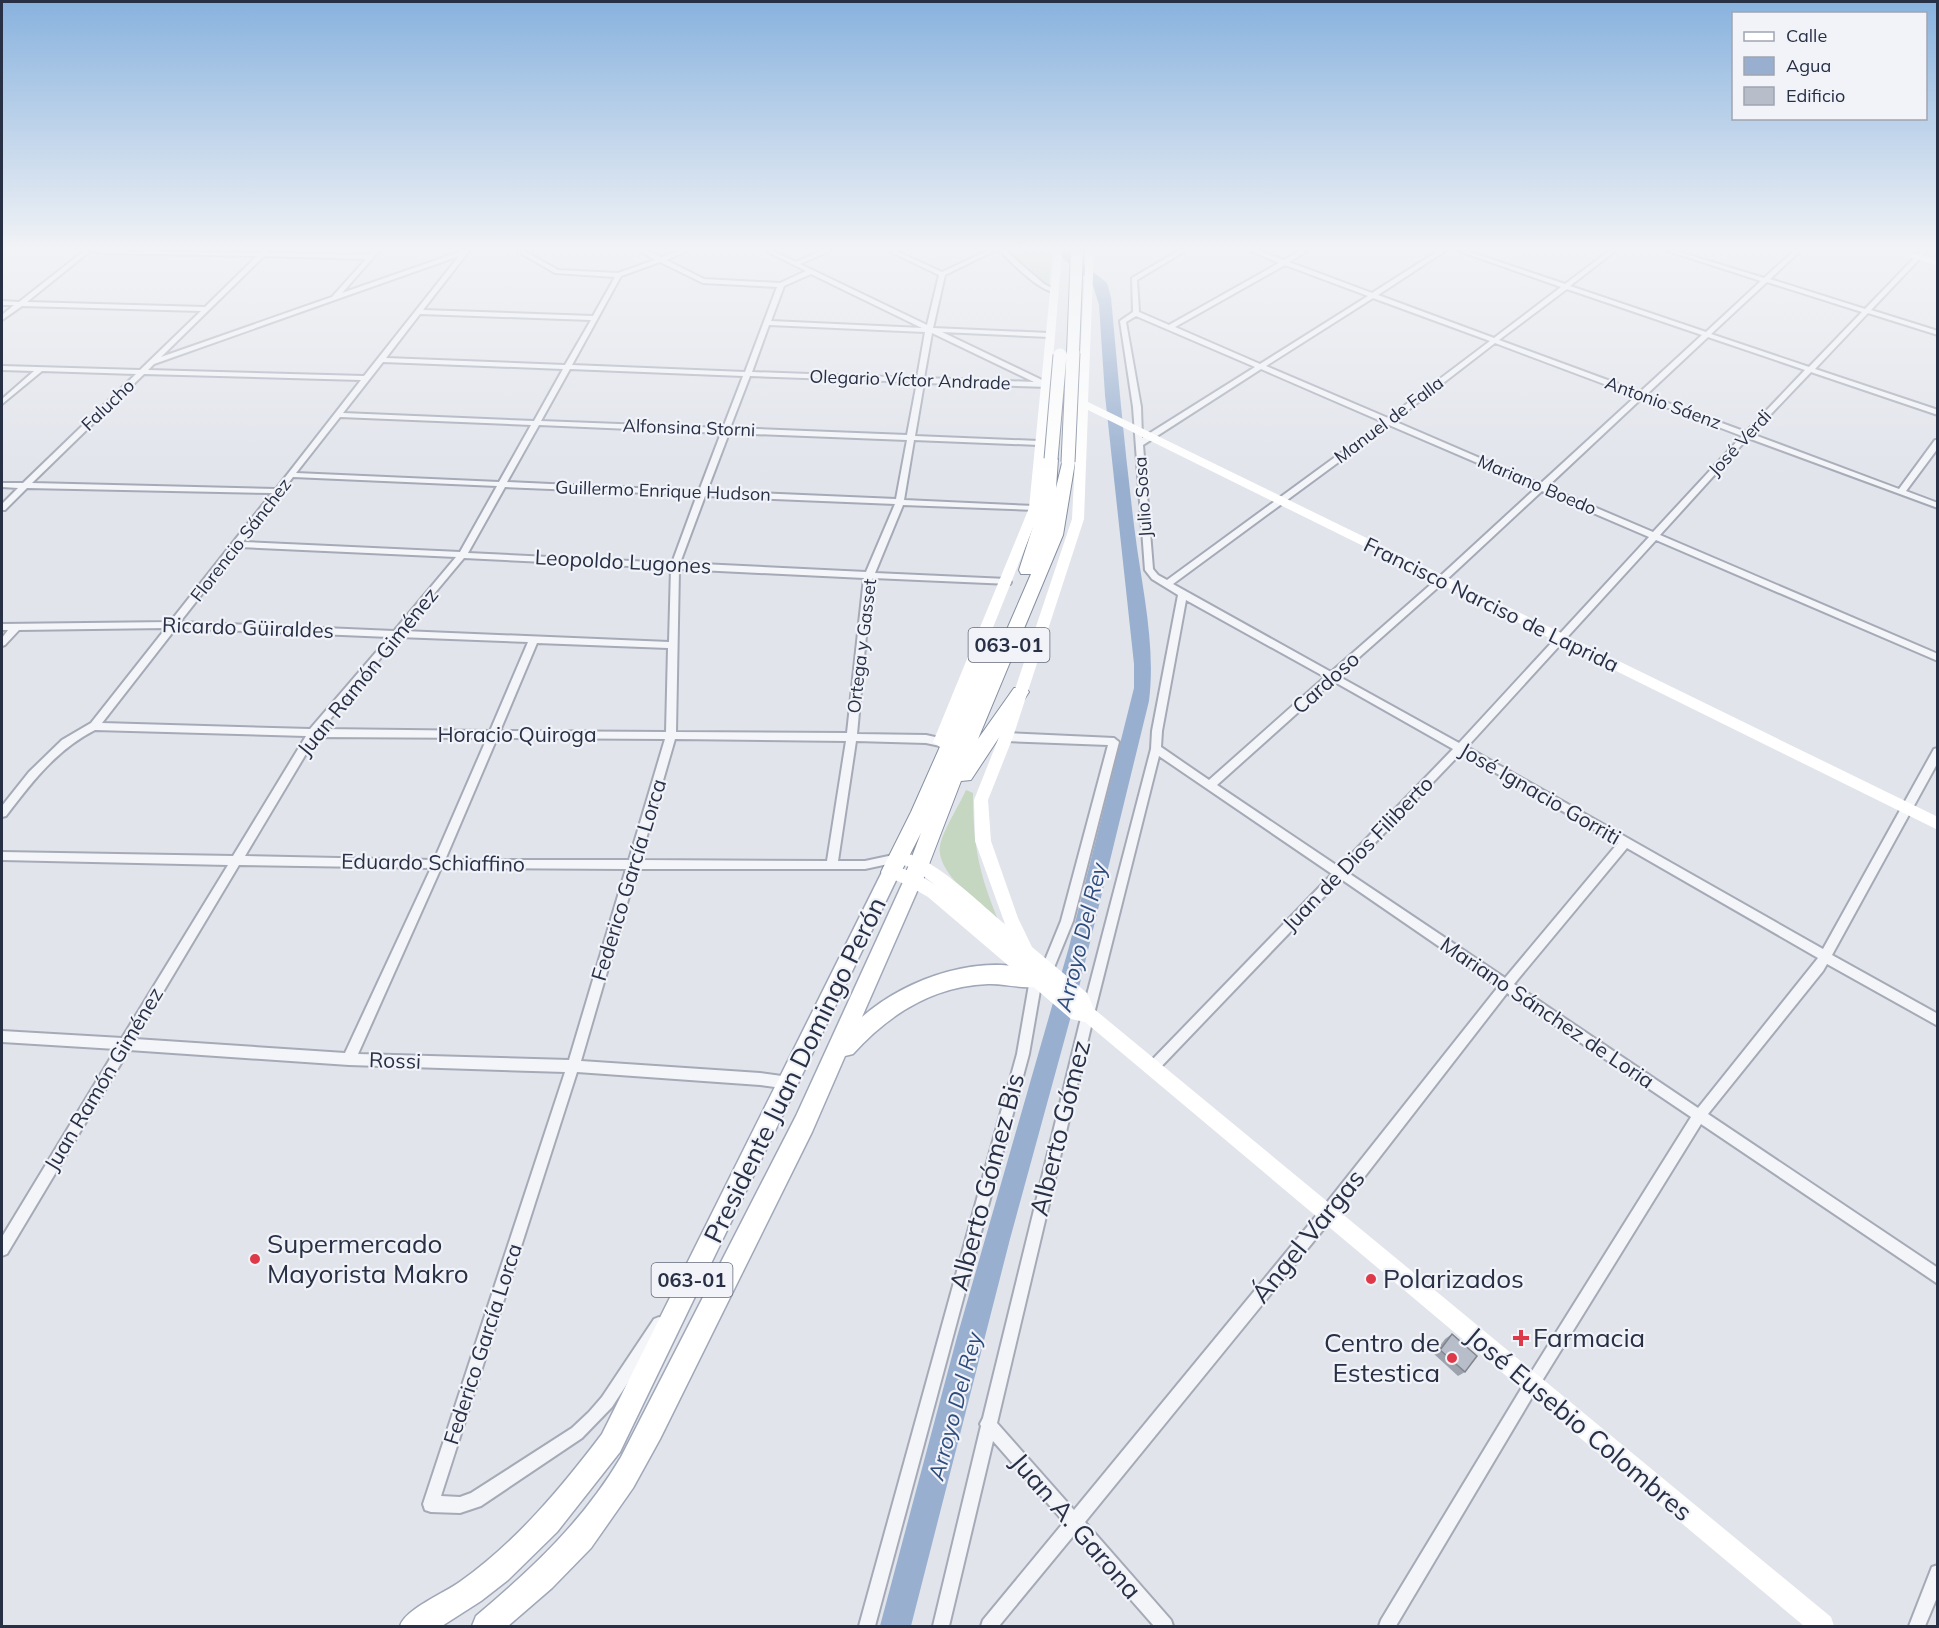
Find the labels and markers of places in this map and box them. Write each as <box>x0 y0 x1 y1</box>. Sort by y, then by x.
place label: Supermercado Mayorista Makro <box>267 1227 469 1290</box>
marker: Supermercado Mayorista Makro <box>248 1252 262 1266</box>
place label: Polarizados <box>1383 1262 1524 1295</box>
marker: Polarizados <box>1364 1272 1378 1286</box>
place label: Farmacia <box>1533 1321 1645 1354</box>
place label: Centro de Estestica <box>1324 1326 1440 1389</box>
marker: Farmacia <box>1514 1331 1528 1345</box>
marker: Centro de Estestica <box>1445 1351 1459 1365</box>

